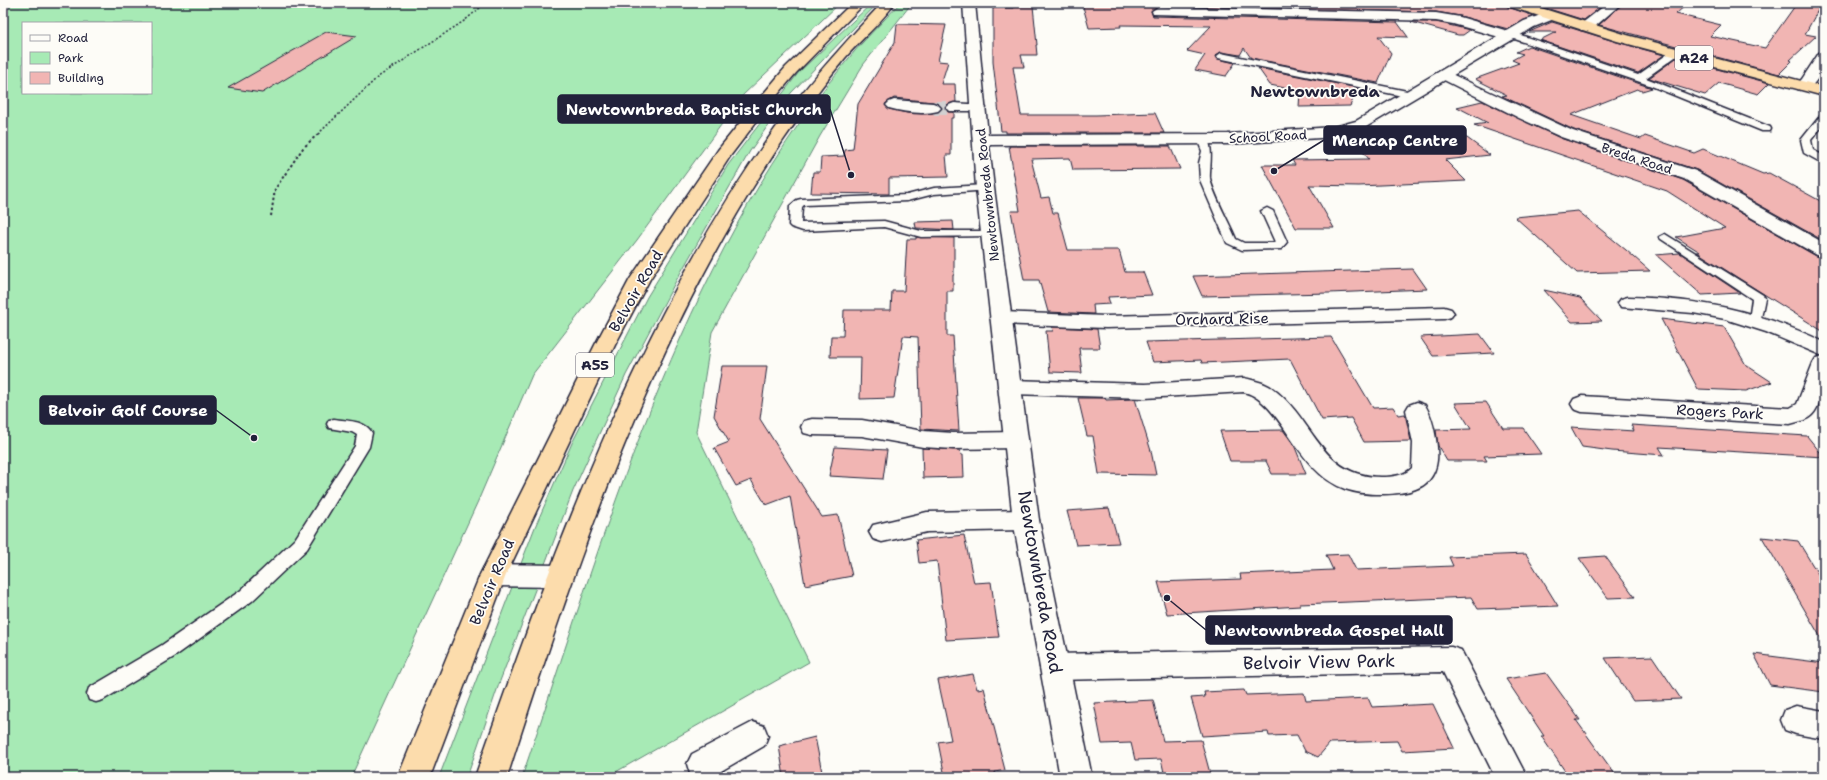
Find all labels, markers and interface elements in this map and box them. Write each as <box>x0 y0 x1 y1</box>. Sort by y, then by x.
legend <box>22 22 152 94</box>
text: Road <box>58 30 89 46</box>
road number: A24 <box>1675 46 1713 70</box>
text: Park <box>58 50 84 66</box>
text: Building <box>58 70 104 86</box>
district label: Newtownbreda <box>1250 81 1380 102</box>
callout: Newtownbreda Baptist Church <box>558 95 830 123</box>
text: Newtownbreda Baptist Church <box>566 99 823 120</box>
street label: School Road <box>1229 126 1307 147</box>
callout: Mencap Centre <box>1324 126 1466 154</box>
street label: Newtownbreda Road <box>972 127 1003 262</box>
text: Mencap Centre <box>1332 130 1458 151</box>
street label: Breda Road <box>1599 139 1674 178</box>
street label: Belvoir Road <box>604 246 668 336</box>
street label: Orchard Rise <box>1175 308 1269 330</box>
road number: A55 <box>576 353 614 377</box>
callout: Belvoir Golf Course <box>40 396 216 424</box>
text: Belvoir Golf Course <box>48 400 208 421</box>
street label: Rogers Park <box>1676 400 1764 424</box>
street label: Newtownbreda Road <box>1012 489 1068 675</box>
street label: Belvoir Road <box>465 535 519 628</box>
callout: Newtownbreda Gospel Hall <box>1206 616 1452 644</box>
text: Newtownbreda Gospel Hall <box>1214 620 1445 641</box>
street label: Belvoir View Park <box>1243 649 1395 675</box>

